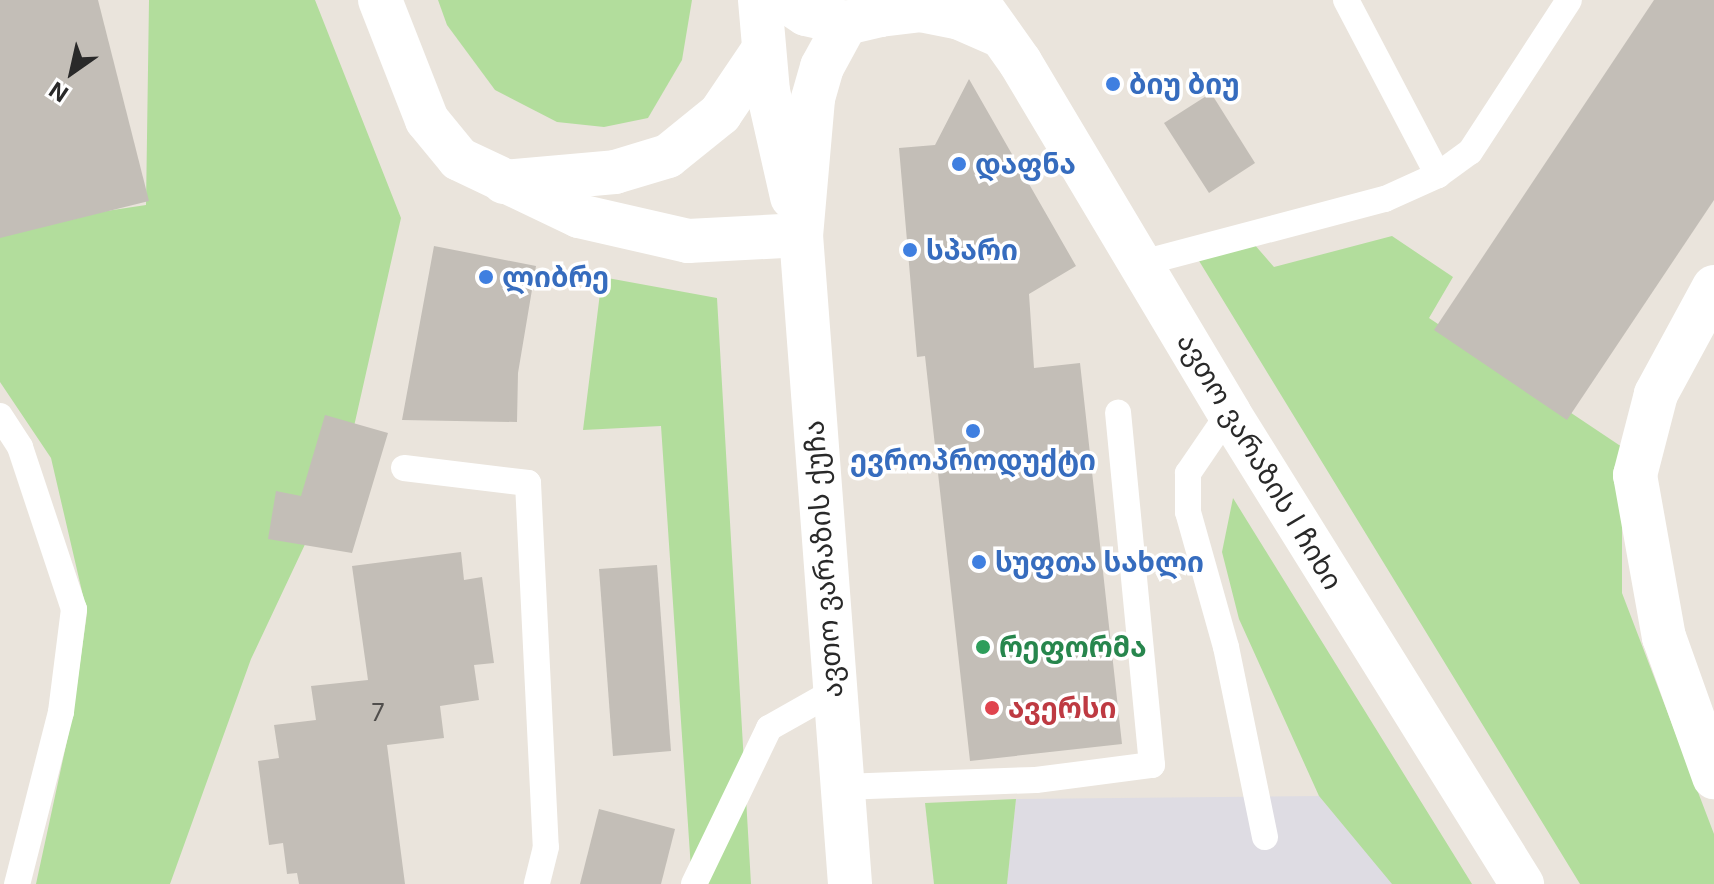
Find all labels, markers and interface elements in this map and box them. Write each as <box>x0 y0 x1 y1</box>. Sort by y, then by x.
north arrow <box>32 32 112 112</box>
place label: ბიუ ბიუ <box>1129 67 1240 101</box>
marker: ბიუ ბიუ <box>1104 75 1122 93</box>
text: N <box>44 76 73 107</box>
place label: დაფნა <box>975 147 1076 181</box>
marker: დაფნა <box>950 155 968 173</box>
place label: სპარი <box>926 233 1018 267</box>
marker: სპარი <box>901 241 919 259</box>
place label: ლიბრე <box>502 260 609 294</box>
marker: ლიბრე <box>477 268 495 286</box>
street label: ავთო ვარაზის I ჩიხი <box>1170 327 1350 595</box>
street label: ავთო ვარაზის ქუჩა <box>797 419 849 699</box>
marker: ევროპროდუქტი <box>964 422 982 440</box>
place label: ევროპროდუქტი <box>850 443 1096 477</box>
place label: სუფთა სახლი <box>995 545 1204 579</box>
marker: სუფთა სახლი <box>970 553 988 571</box>
place label: რეფორმა <box>999 630 1147 664</box>
marker: რეფორმა <box>974 638 992 656</box>
place label: ავერსი <box>1008 691 1116 725</box>
house number: 7 <box>371 699 385 727</box>
marker: ავერსი <box>983 699 1001 717</box>

